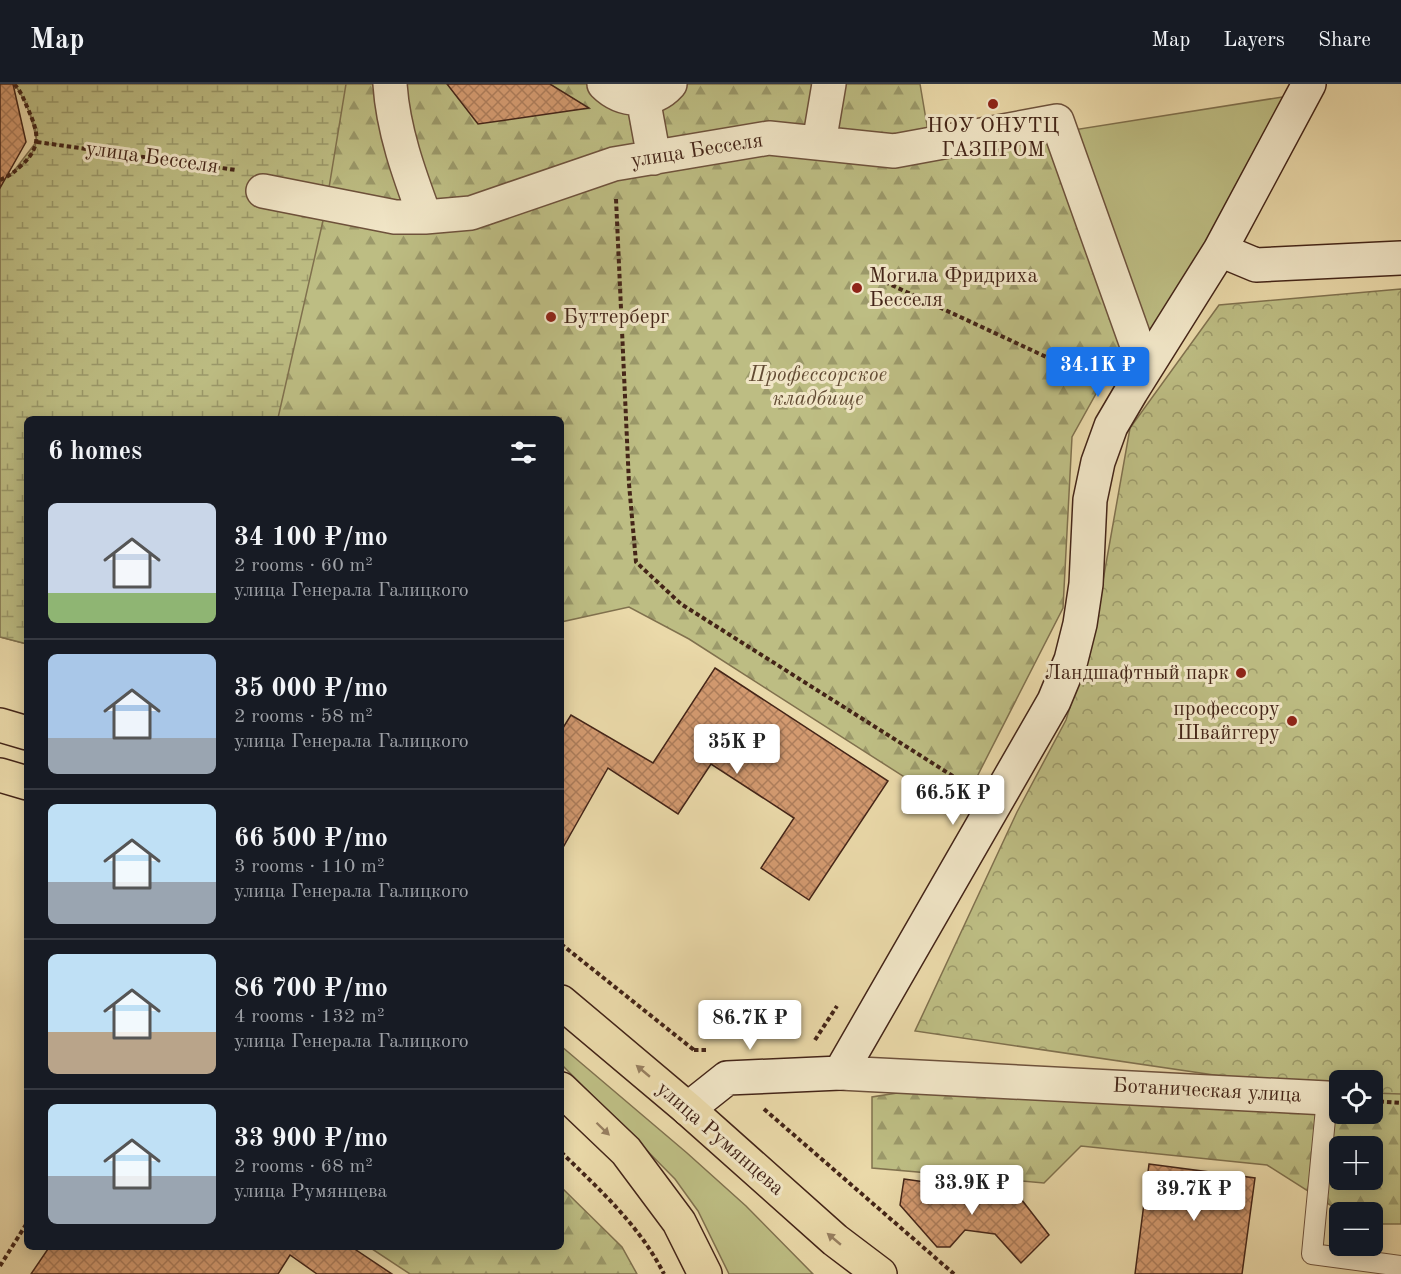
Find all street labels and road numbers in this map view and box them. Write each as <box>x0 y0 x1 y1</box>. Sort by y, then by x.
street label: улица Бесселя <box>629 130 765 172</box>
street label: улица Бесселя <box>84 138 220 178</box>
street label: Ботаническая улица <box>1112 1076 1302 1106</box>
street label: улица Румянцева <box>652 1078 788 1200</box>

